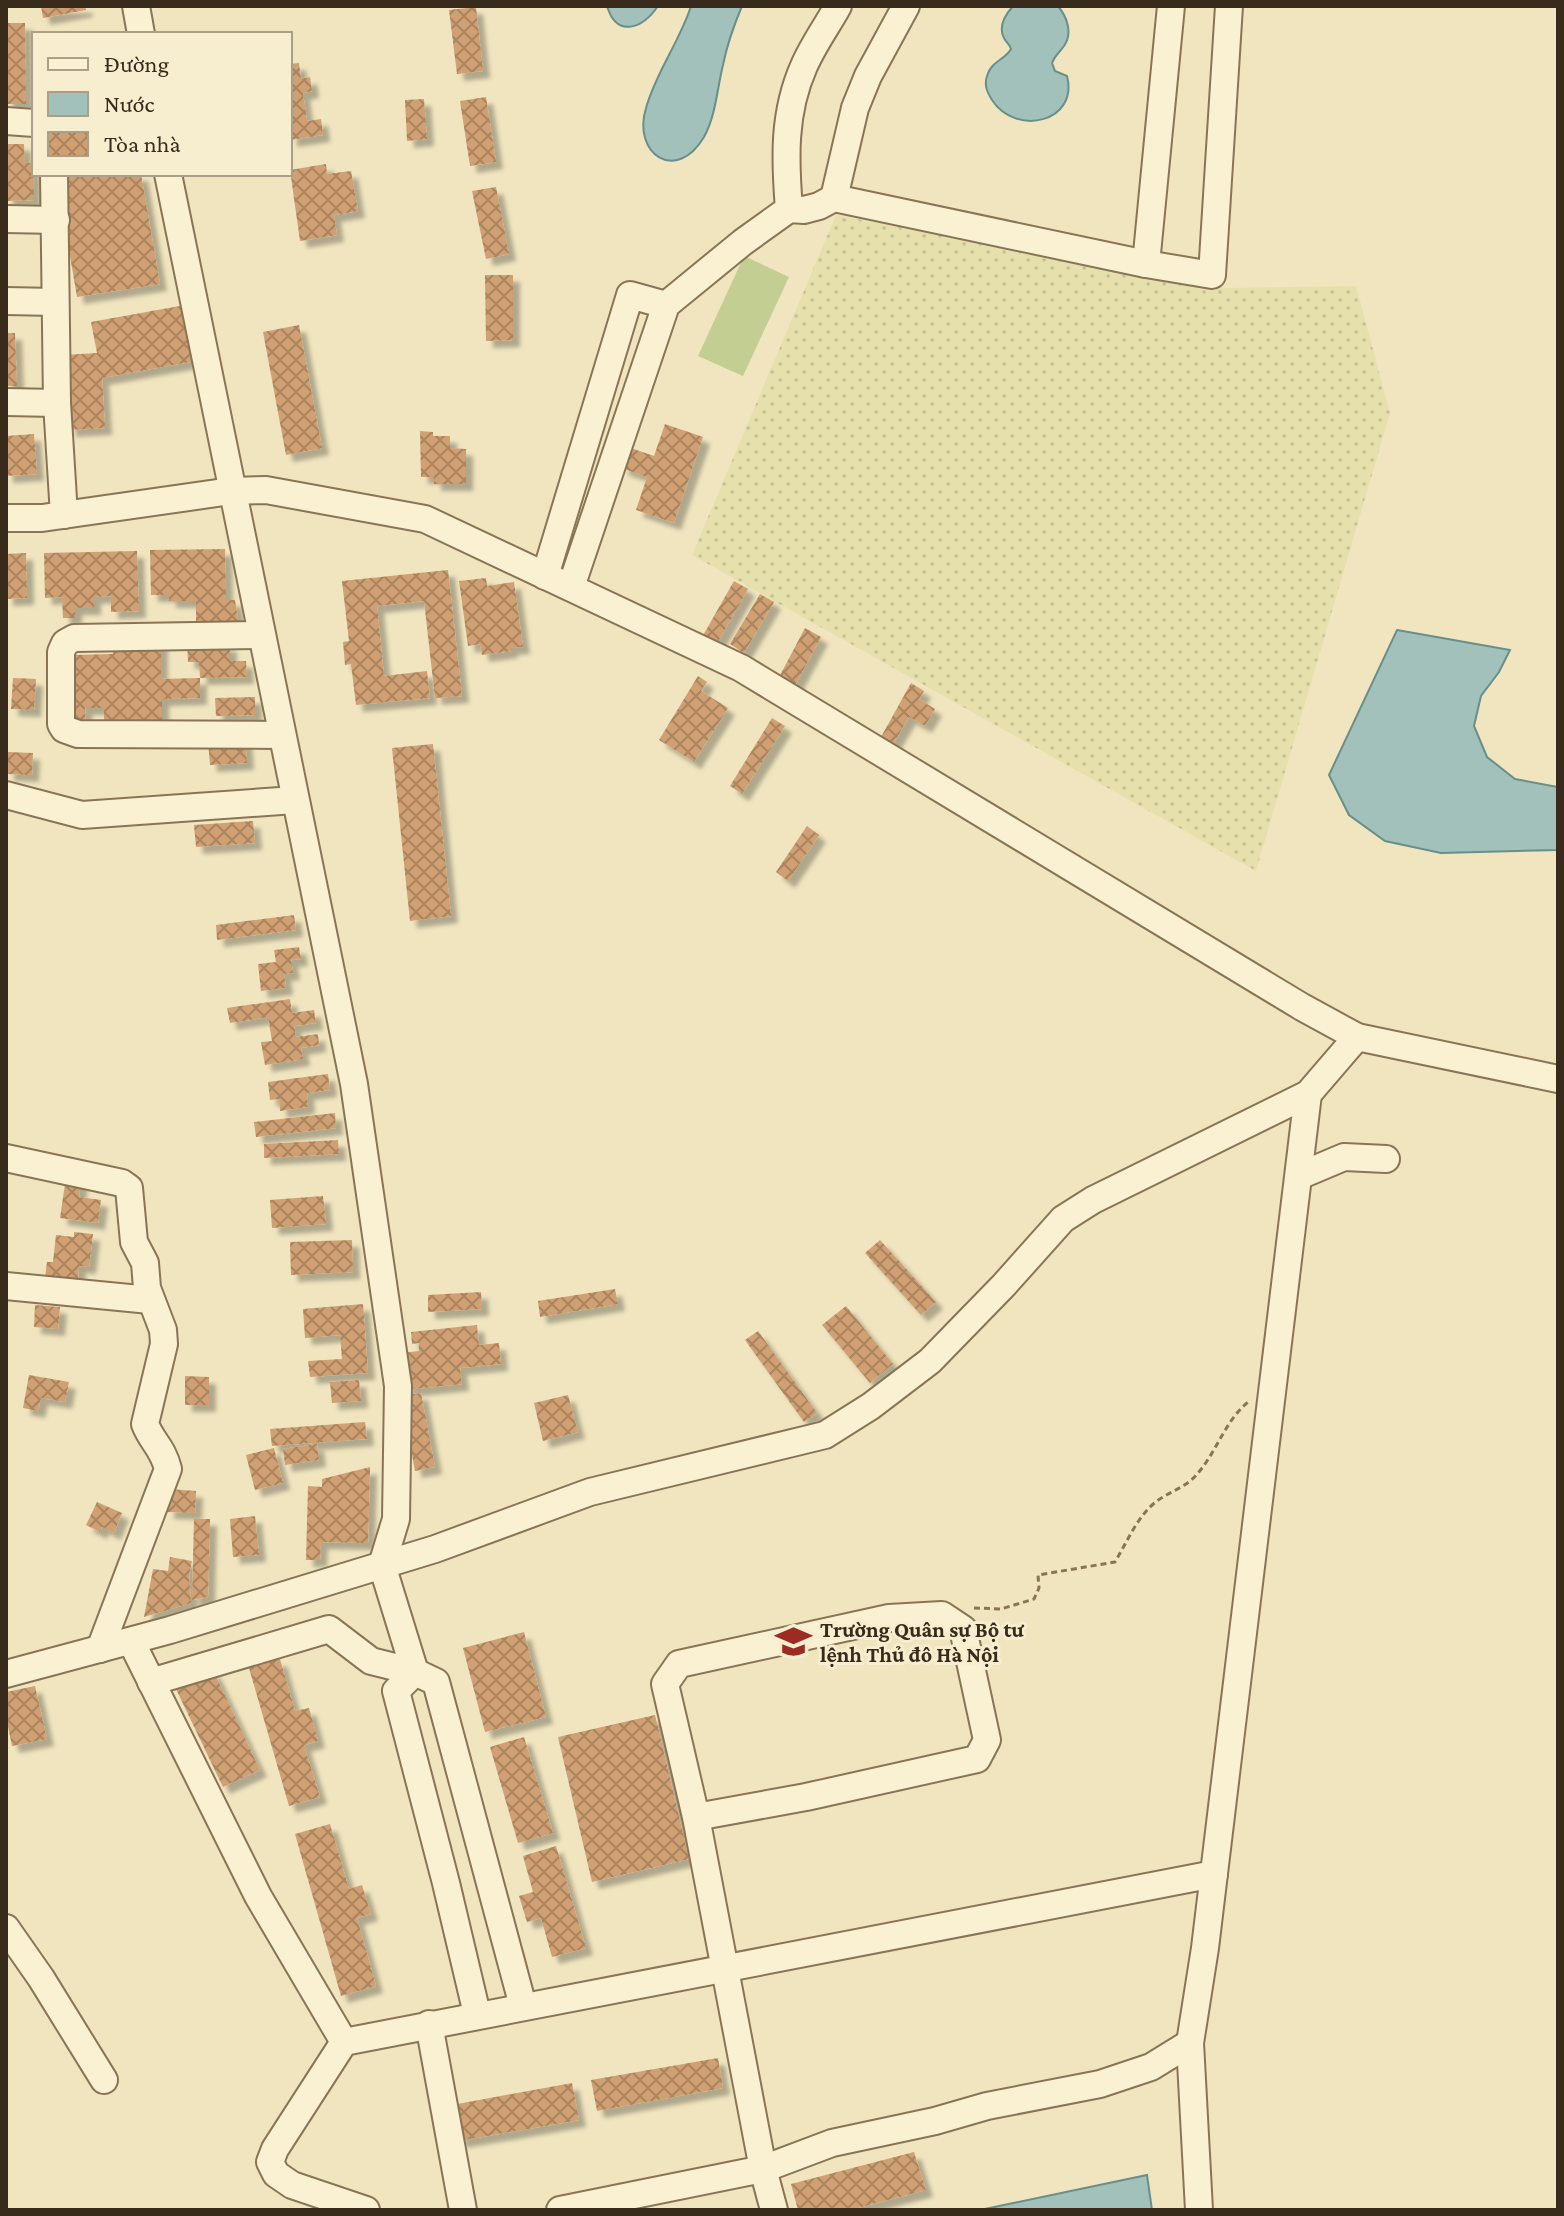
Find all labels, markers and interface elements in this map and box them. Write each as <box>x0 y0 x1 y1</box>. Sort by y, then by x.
legend <box>32 32 292 176</box>
text: Đường <box>104 50 170 77</box>
text: Nước <box>104 90 154 117</box>
text: Tòa nhà <box>104 130 181 157</box>
place label: Trường Quân sự Bộ tư lệnh Thủ đô Hà Nội <box>820 1617 1024 1667</box>
school or university icon: Trường Quân sự Bộ tư lệnh Thủ đô Hà Nội <box>775 1623 813 1661</box>

